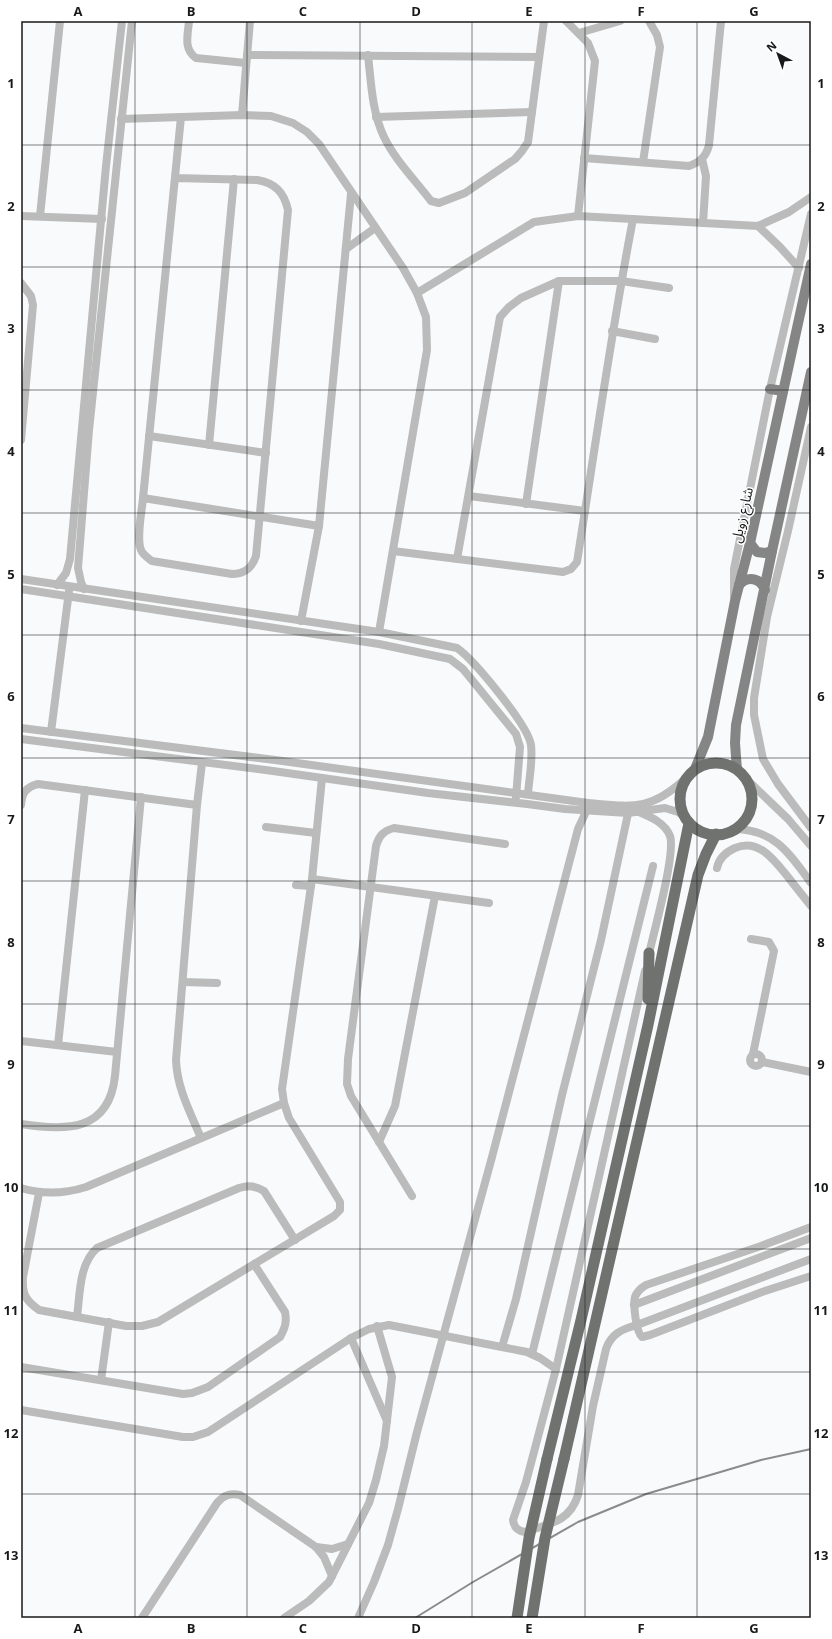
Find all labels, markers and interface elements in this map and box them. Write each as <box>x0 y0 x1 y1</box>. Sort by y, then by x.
text: A <box>74 2 83 20</box>
text: B <box>187 2 196 20</box>
text: C <box>299 2 307 20</box>
text: D <box>411 2 421 20</box>
text: E <box>525 2 533 20</box>
text: F <box>637 2 645 20</box>
text: G <box>749 2 759 20</box>
north arrow <box>758 34 798 74</box>
text: N <box>763 37 779 55</box>
text: 1 <box>7 74 15 92</box>
text: 1 <box>817 74 825 92</box>
text: 2 <box>7 197 15 215</box>
text: 2 <box>817 197 825 215</box>
text: 3 <box>7 319 15 337</box>
text: 3 <box>817 319 825 337</box>
text: 4 <box>7 442 15 460</box>
text: 4 <box>817 442 825 460</box>
street label: شارع زويل <box>726 485 759 545</box>
text: 5 <box>7 565 15 583</box>
text: 5 <box>817 565 825 583</box>
text: 6 <box>7 687 15 705</box>
text: 6 <box>817 687 825 705</box>
text: 7 <box>7 810 15 828</box>
text: 7 <box>817 810 825 828</box>
text: 8 <box>7 933 15 951</box>
text: 8 <box>817 933 825 951</box>
text: 9 <box>7 1055 15 1073</box>
text: 9 <box>817 1055 825 1073</box>
text: 10 <box>4 1178 18 1196</box>
text: 10 <box>814 1178 828 1196</box>
text: 11 <box>4 1301 18 1319</box>
text: 11 <box>814 1301 828 1319</box>
text: 12 <box>4 1424 19 1442</box>
text: 12 <box>814 1424 829 1442</box>
text: 13 <box>4 1546 18 1564</box>
text: 13 <box>814 1546 828 1564</box>
text: A <box>74 1619 83 1637</box>
text: B <box>187 1619 196 1637</box>
text: C <box>299 1619 307 1637</box>
text: D <box>411 1619 421 1637</box>
text: E <box>525 1619 533 1637</box>
text: F <box>637 1619 645 1637</box>
text: G <box>749 1619 759 1637</box>

